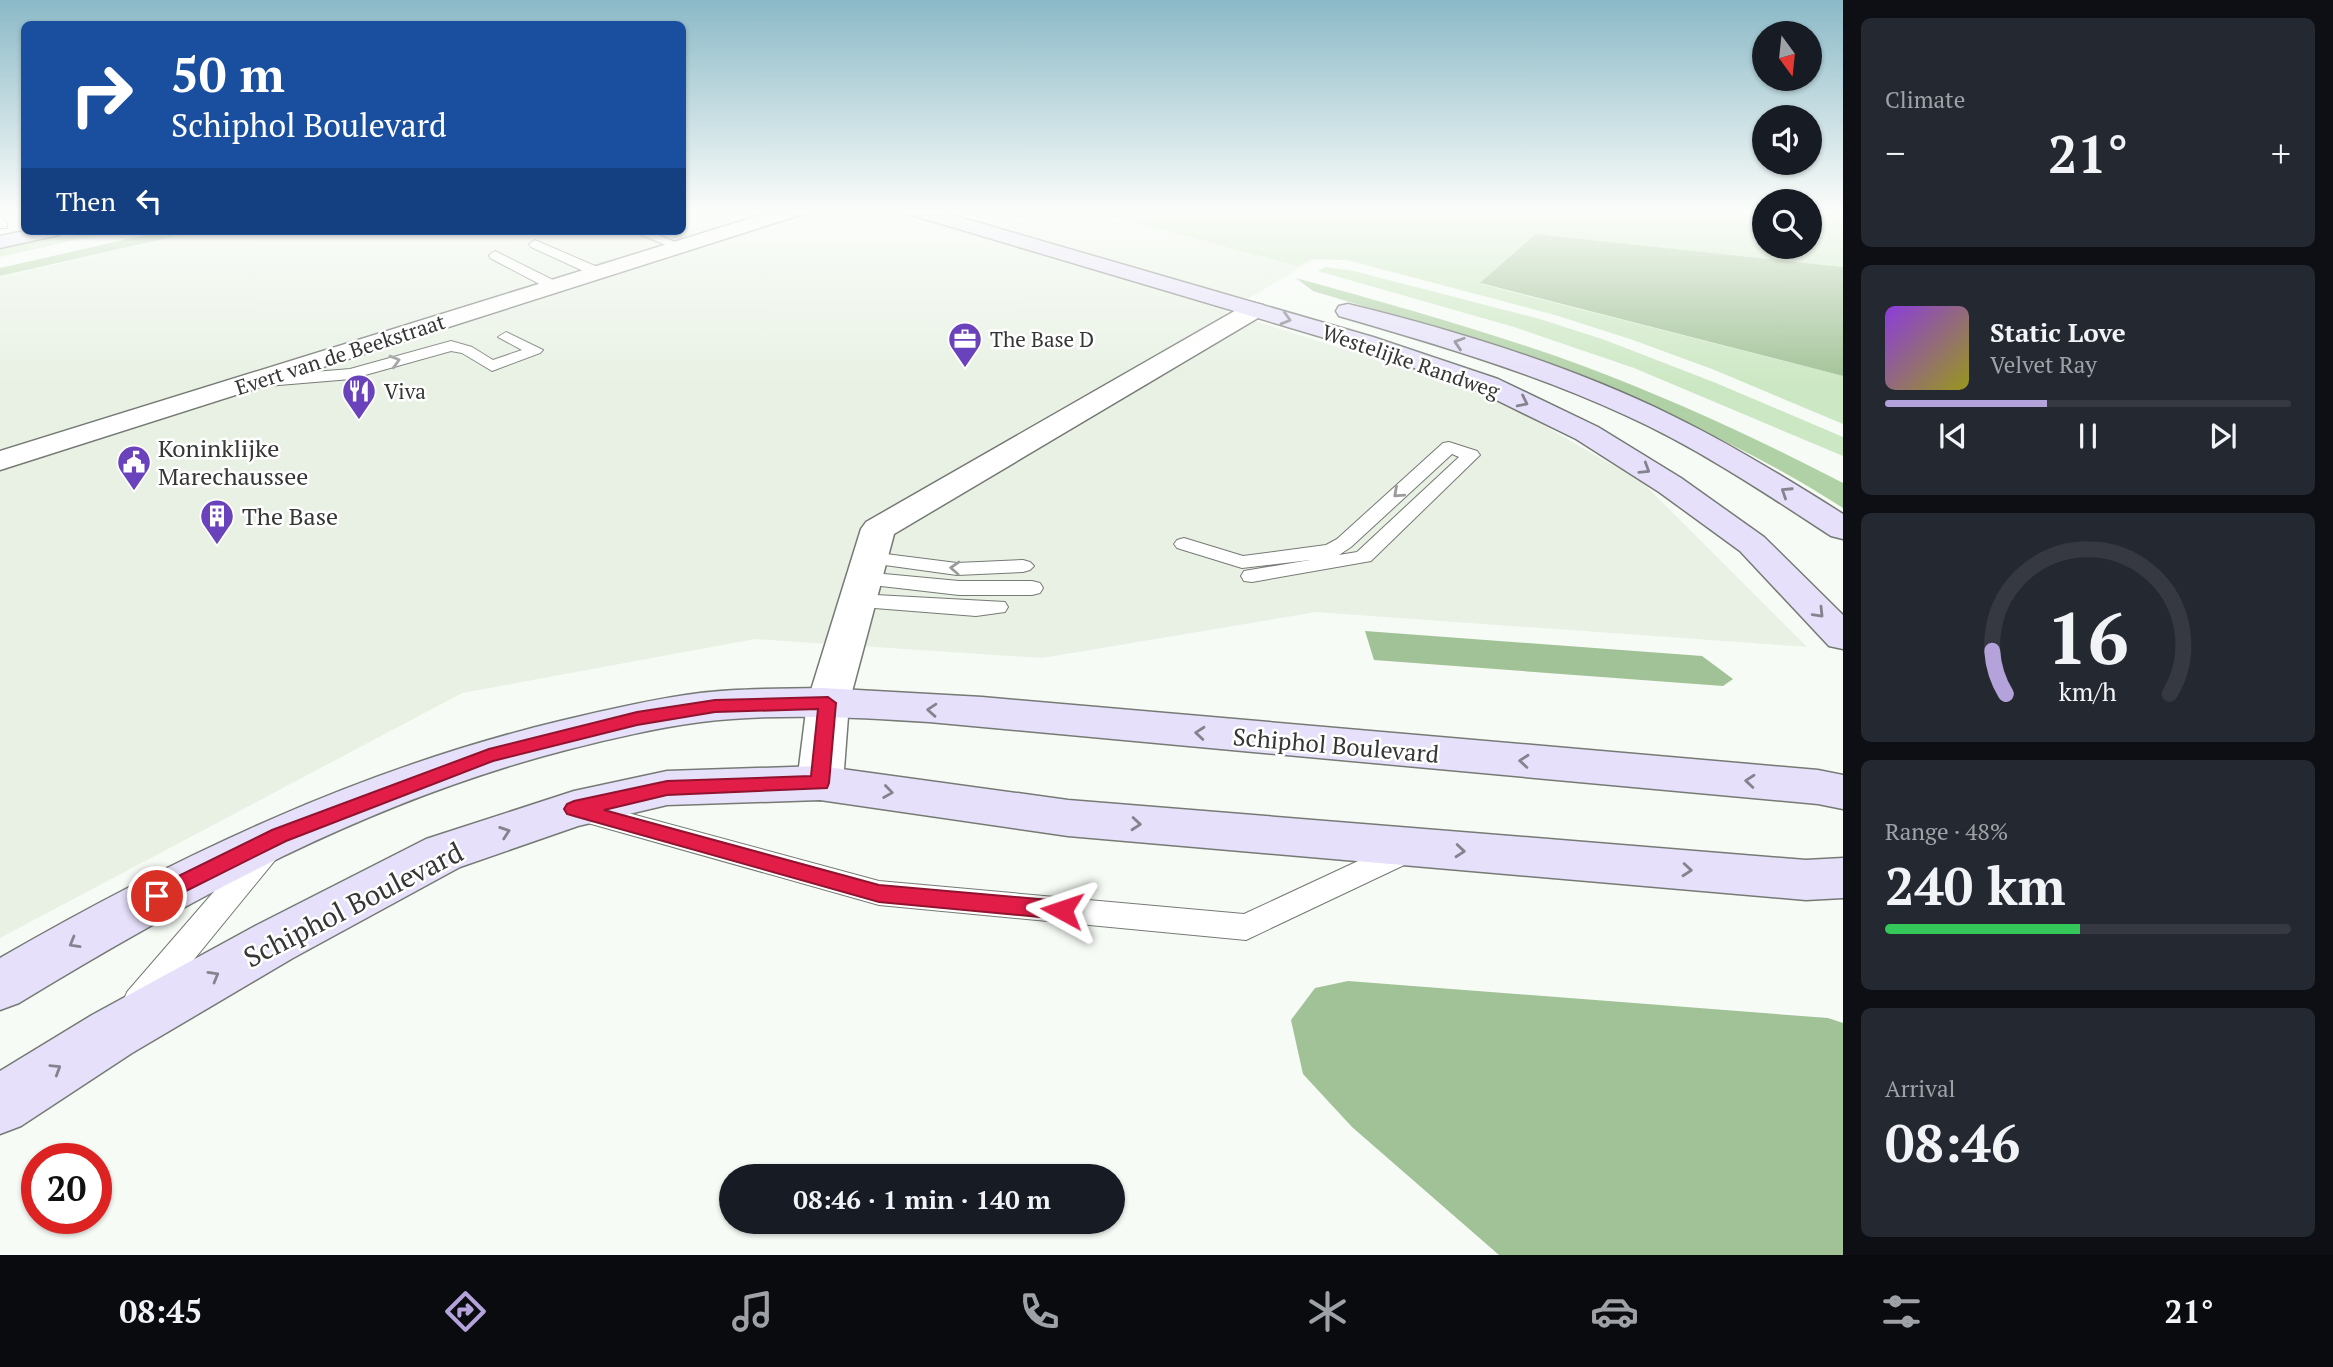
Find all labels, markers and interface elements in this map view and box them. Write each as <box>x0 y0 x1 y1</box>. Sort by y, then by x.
north arrow <box>1752 21 1822 91</box>
map controls <box>1752 21 1822 259</box>
text: 50 m <box>171 41 285 106</box>
icon: right <box>56 49 147 140</box>
text: Climate <box>1885 84 1965 115</box>
text: Schiphol Boulevard <box>171 104 447 146</box>
button: sound <box>1752 105 1822 175</box>
text: 21° <box>2048 119 2128 188</box>
text: − <box>1885 128 1905 178</box>
text: + <box>2271 128 2291 178</box>
icon: left <box>130 182 168 220</box>
text: Then <box>56 184 116 218</box>
button: search <box>1752 189 1822 259</box>
street label: Evert van de Beekstraat <box>232 307 449 401</box>
one-way arrow <box>1279 311 1291 325</box>
text: Static Love <box>1990 315 2126 349</box>
street label: Westelijke Randweg <box>1319 317 1504 405</box>
office icon: The Base D <box>946 320 984 369</box>
place label: The Base D <box>990 325 1094 353</box>
one-way arrow <box>1453 337 1465 352</box>
text: Velvet Ray <box>1990 349 2097 380</box>
one-way arrow <box>388 355 400 370</box>
restaurant icon: Viva <box>340 372 378 421</box>
place label: Viva <box>384 377 426 405</box>
one-way arrow <box>1516 394 1528 408</box>
icon: previous <box>1934 417 1972 455</box>
icon: pause <box>2069 417 2107 455</box>
icon: next <box>2204 417 2242 455</box>
place label: Koninklijke Marechaussee <box>158 432 308 492</box>
public building icon: Koninklijke Marechaussee <box>115 443 153 492</box>
one-way arrow <box>1637 460 1650 473</box>
one-way arrow <box>1393 485 1406 498</box>
one-way arrow <box>1780 487 1793 500</box>
building icon: The Base <box>198 497 236 546</box>
place label: The Base <box>242 500 338 532</box>
one-way arrow <box>949 561 960 576</box>
text: 16 <box>2047 588 2129 685</box>
one-way arrow <box>1811 605 1824 618</box>
text: km/h <box>2059 674 2117 707</box>
one-way arrow <box>926 703 937 718</box>
street label: Schiphol Boulevard <box>1232 720 1440 770</box>
one-way arrow <box>1194 725 1205 740</box>
one-way arrow <box>1518 754 1529 769</box>
one-way arrow <box>1745 774 1756 789</box>
one-way arrow <box>882 785 894 800</box>
one-way arrow <box>1130 816 1141 831</box>
text: Range · 48% <box>1885 816 2008 847</box>
one-way arrow <box>499 826 511 840</box>
street label: Schiphol Boulevard <box>237 833 469 975</box>
one-way arrow <box>1455 843 1466 858</box>
text: 240 km <box>1885 851 2066 920</box>
one-way arrow <box>1682 862 1693 877</box>
pin <box>127 866 187 926</box>
position arrow <box>1025 873 1099 947</box>
icon: arrive <box>138 877 176 915</box>
one-way arrow <box>68 935 81 948</box>
one-way arrow <box>207 971 219 984</box>
one-way arrow <box>48 1065 61 1078</box>
text: Arrival <box>1885 1073 1956 1104</box>
text: 08:46 <box>1885 1108 2020 1177</box>
speed limit sign: 20 <box>21 1143 112 1234</box>
text: 08:46 · 1 min · 140 m <box>793 1182 1051 1216</box>
icon: directions <box>441 1287 490 1336</box>
icon: music <box>728 1287 777 1336</box>
icon: phone <box>1015 1287 1064 1336</box>
icon: climate <box>1303 1287 1352 1336</box>
icon: car <box>1590 1287 1639 1336</box>
icon: filters <box>1877 1287 1926 1336</box>
text: 08:45 <box>119 1290 202 1332</box>
text: 21° <box>2164 1290 2214 1332</box>

